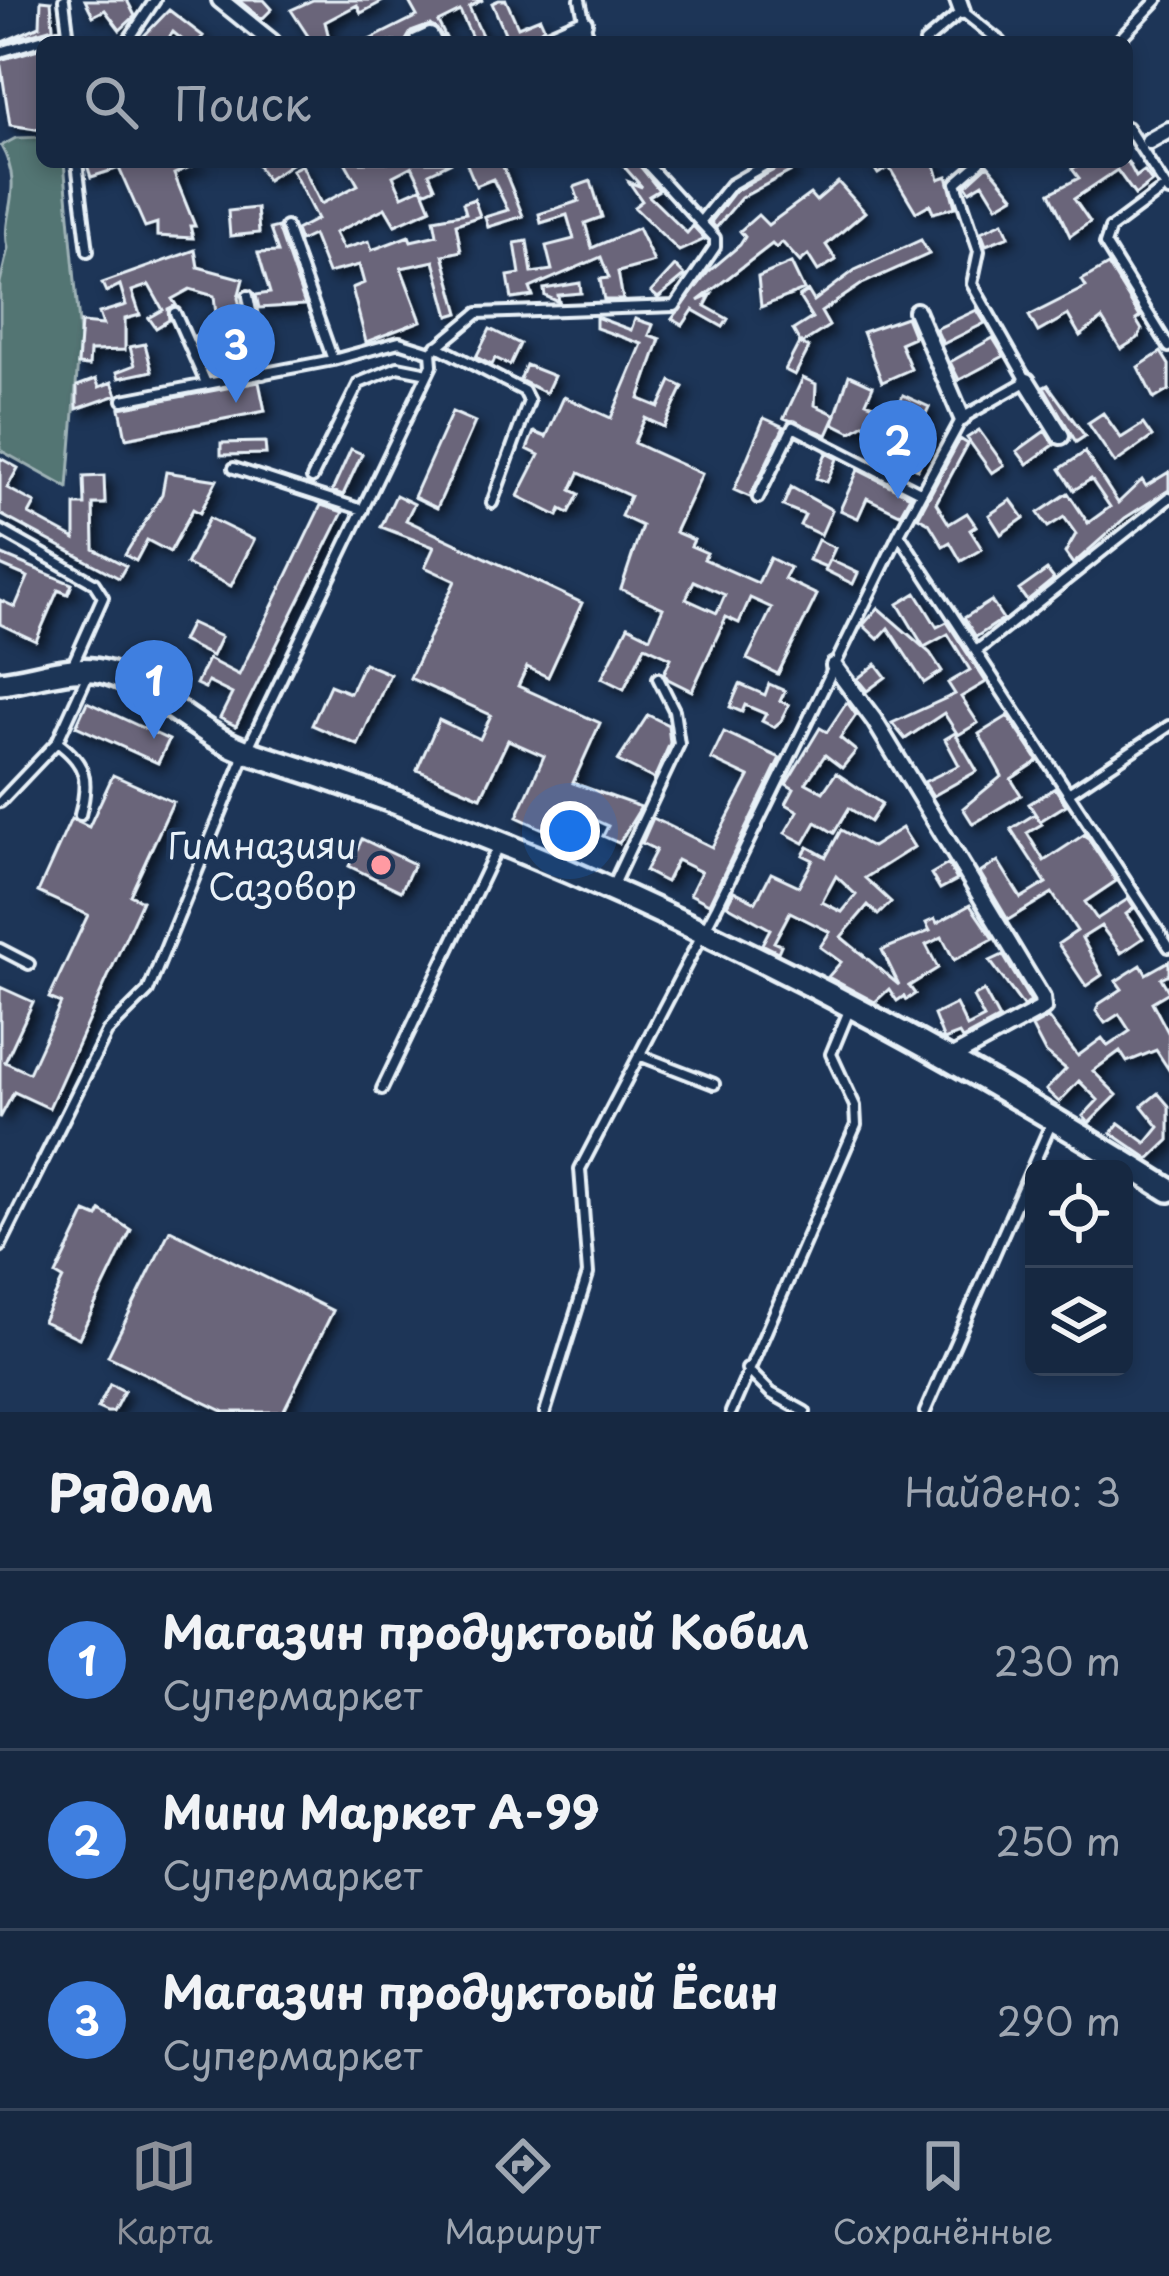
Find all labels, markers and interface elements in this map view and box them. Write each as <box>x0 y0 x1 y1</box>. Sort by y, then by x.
search box <box>36 36 1133 168</box>
text: Поиск <box>174 68 311 136</box>
icon: search <box>78 69 144 135</box>
pin: 3 <box>197 304 275 403</box>
pin: 2 <box>859 400 937 499</box>
pin: 1 <box>115 640 193 739</box>
your location <box>540 801 600 861</box>
place label: Гимназияи Сазовор <box>167 817 357 912</box>
marker: Гимназияи Сазовор <box>368 852 394 878</box>
map controls <box>1025 1160 1133 1376</box>
button: locate <box>1025 1160 1133 1268</box>
button: layers <box>1025 1268 1133 1376</box>
text: Рядом <box>48 1452 214 1529</box>
text: Найдено: 3 <box>904 1461 1121 1520</box>
text: Магазин продуктоый Кобил <box>162 1596 809 1664</box>
text: 1 <box>78 1630 96 1689</box>
text: 230 m <box>994 1630 1121 1689</box>
text: Супермаркет <box>162 1664 422 1723</box>
text: Мини Маркет А-99 <box>162 1776 600 1844</box>
text: 2 <box>73 1810 101 1869</box>
text: 250 m <box>996 1810 1121 1869</box>
text: Супермаркет <box>162 1844 422 1903</box>
text: Магазин продуктоый Ёсин <box>162 1956 778 2024</box>
text: 3 <box>74 1990 100 2049</box>
text: 290 m <box>997 1990 1121 2049</box>
text: Супермаркет <box>162 2024 422 2083</box>
tab: Карта <box>116 2133 213 2255</box>
tab: Маршрут <box>445 2133 601 2255</box>
tab: Сохранённые <box>832 2133 1053 2255</box>

